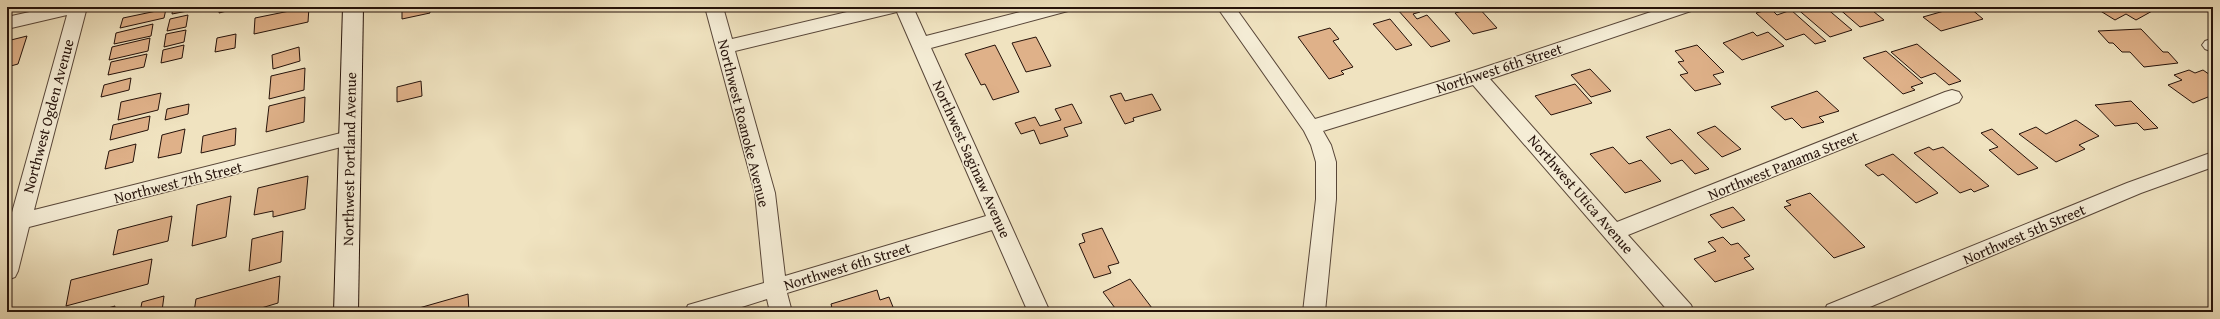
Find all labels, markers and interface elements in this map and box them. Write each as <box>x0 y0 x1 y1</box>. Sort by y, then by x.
street label: Northwest Ogden Avenue <box>17 37 79 195</box>
street label: Northwest Roanoke Avenue <box>713 37 775 209</box>
street label: Northwest 6th Street <box>1433 37 1565 98</box>
street label: Northwest Portland Avenue <box>337 72 361 246</box>
street label: Northwest Saginaw Avenue <box>928 77 1016 241</box>
street label: Northwest Panama Street <box>1705 125 1862 205</box>
street label: Northwest Utica Avenue <box>1523 130 1639 258</box>
street label: Northwest 7th Street <box>112 156 245 208</box>
street label: Northwest 5th Street <box>1959 198 2089 269</box>
street label: Northwest 6th Street <box>781 237 914 295</box>

